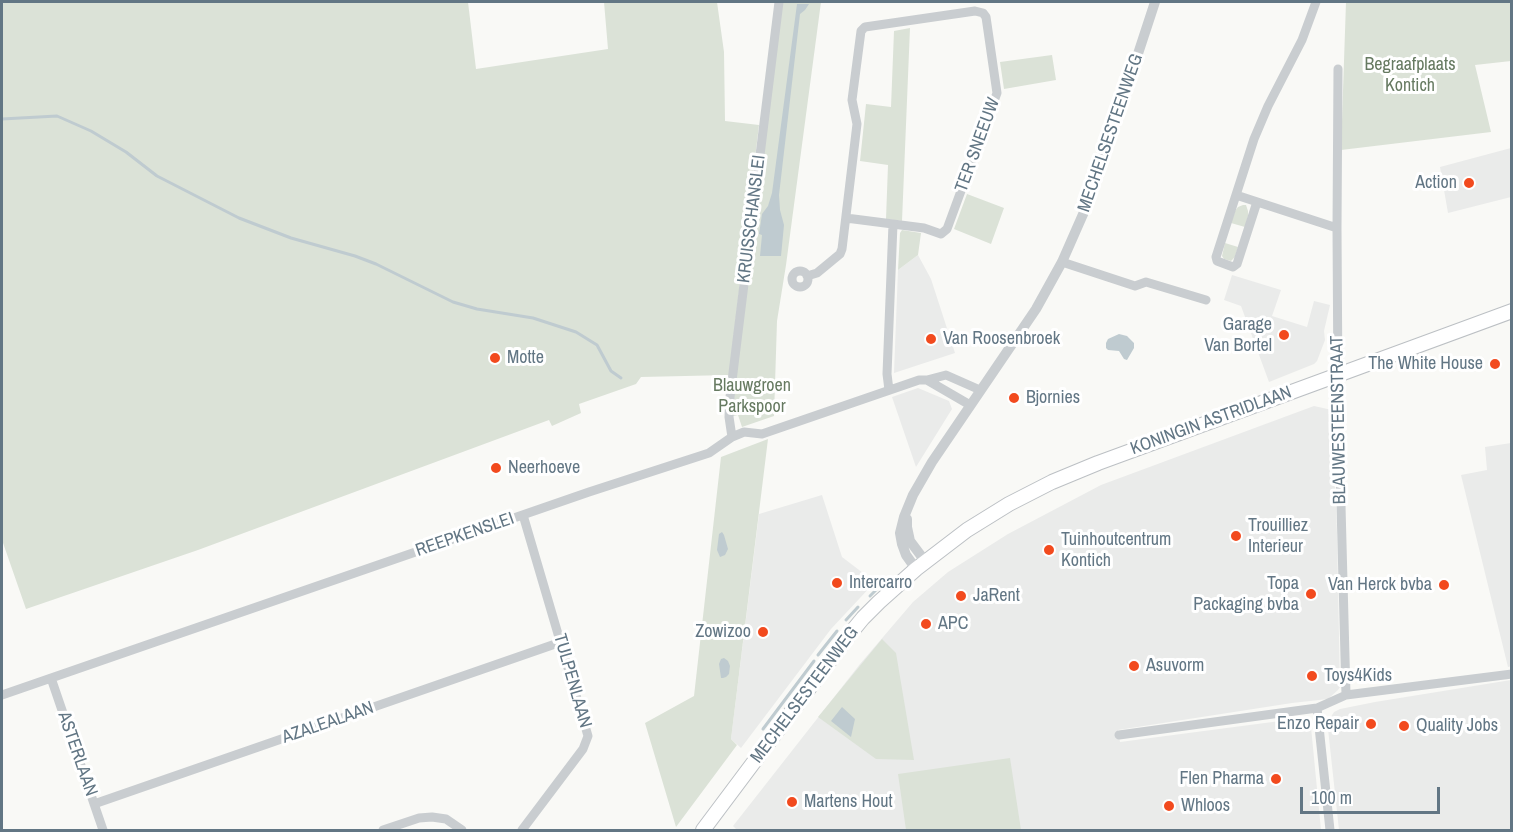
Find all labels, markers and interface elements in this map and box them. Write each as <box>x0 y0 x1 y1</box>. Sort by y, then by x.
street label: MECHELSESTEENWEG <box>1074 51 1148 215</box>
park label: Begraafplaats Kontich <box>1364 54 1456 97</box>
street label: TER SNEEUW <box>951 95 1005 195</box>
street label: KRUISSCHANSLEI <box>733 154 771 284</box>
place label: Action <box>1415 172 1457 194</box>
marker: Action <box>1462 176 1476 190</box>
place label: Garage Van Bortel <box>1204 314 1272 356</box>
place label: Van Roosenbroek <box>943 328 1060 350</box>
marker: Garage Van Bortel <box>1277 328 1291 342</box>
marker: Van Roosenbroek <box>924 332 938 346</box>
street label: BLAUWESTEENSTRAAT <box>1327 335 1351 505</box>
place label: Motte <box>507 347 544 369</box>
marker: Motte <box>488 351 502 365</box>
place label: The White House <box>1368 353 1483 375</box>
marker: The White House <box>1488 357 1502 371</box>
park label: Blauwgroen Parkspoor <box>713 375 791 418</box>
street label: KONINGIN ASTRIDLAAN <box>1128 382 1294 460</box>
place label: Bjornies <box>1026 387 1080 409</box>
marker: Bjornies <box>1007 391 1021 405</box>
place label: Neerhoeve <box>508 457 580 479</box>
marker: Neerhoeve <box>489 461 503 475</box>
street label: REEPKENSLEI <box>413 508 517 562</box>
place label: Trouilliez Interieur <box>1248 515 1308 558</box>
place label: Tuinhoutcentrum Kontich <box>1061 529 1171 572</box>
marker: Trouilliez Interieur <box>1229 529 1243 543</box>
marker: Tuinhoutcentrum Kontich <box>1042 543 1056 557</box>
place label: Intercarro <box>849 572 912 594</box>
place label: Topa Packaging bvba <box>1193 573 1299 616</box>
place label: Van Herck bvba <box>1328 574 1432 596</box>
marker: Intercarro <box>830 576 844 590</box>
marker: Van Herck bvba <box>1437 578 1451 592</box>
place label: JaRent <box>973 585 1020 607</box>
marker: Topa Packaging bvba <box>1304 587 1318 601</box>
marker: JaRent <box>954 589 968 603</box>
place label: APC <box>938 613 968 635</box>
marker: APC <box>919 617 933 631</box>
place label: Zowizoo <box>695 621 751 643</box>
street label: MECHELSESTEENWEG <box>747 622 863 768</box>
marker: Zowizoo <box>756 625 770 639</box>
street label: TULPENLAAN <box>548 632 596 730</box>
place label: Asuvorm <box>1146 655 1204 677</box>
marker: Asuvorm <box>1127 659 1141 673</box>
place label: Toys4Kids <box>1324 665 1392 687</box>
marker: Toys4Kids <box>1305 669 1319 683</box>
street label: AZALEALAAN <box>279 697 377 749</box>
street label: ASTERLAAN <box>53 709 101 799</box>
place label: Enzo Repair <box>1277 713 1359 735</box>
place label: Quality Jobs <box>1416 715 1498 737</box>
marker: Enzo Repair <box>1364 717 1378 731</box>
marker: Quality Jobs <box>1397 719 1411 733</box>
place label: Flen Pharma <box>1180 768 1264 790</box>
marker: Flen Pharma <box>1269 772 1283 786</box>
scale bar <box>1303 775 1442 813</box>
text: 100 m <box>1311 785 1352 810</box>
place label: Martens Hout <box>804 791 893 813</box>
marker: Martens Hout <box>785 795 799 809</box>
place label: Whloos <box>1181 795 1230 817</box>
marker: Whloos <box>1162 799 1176 813</box>

